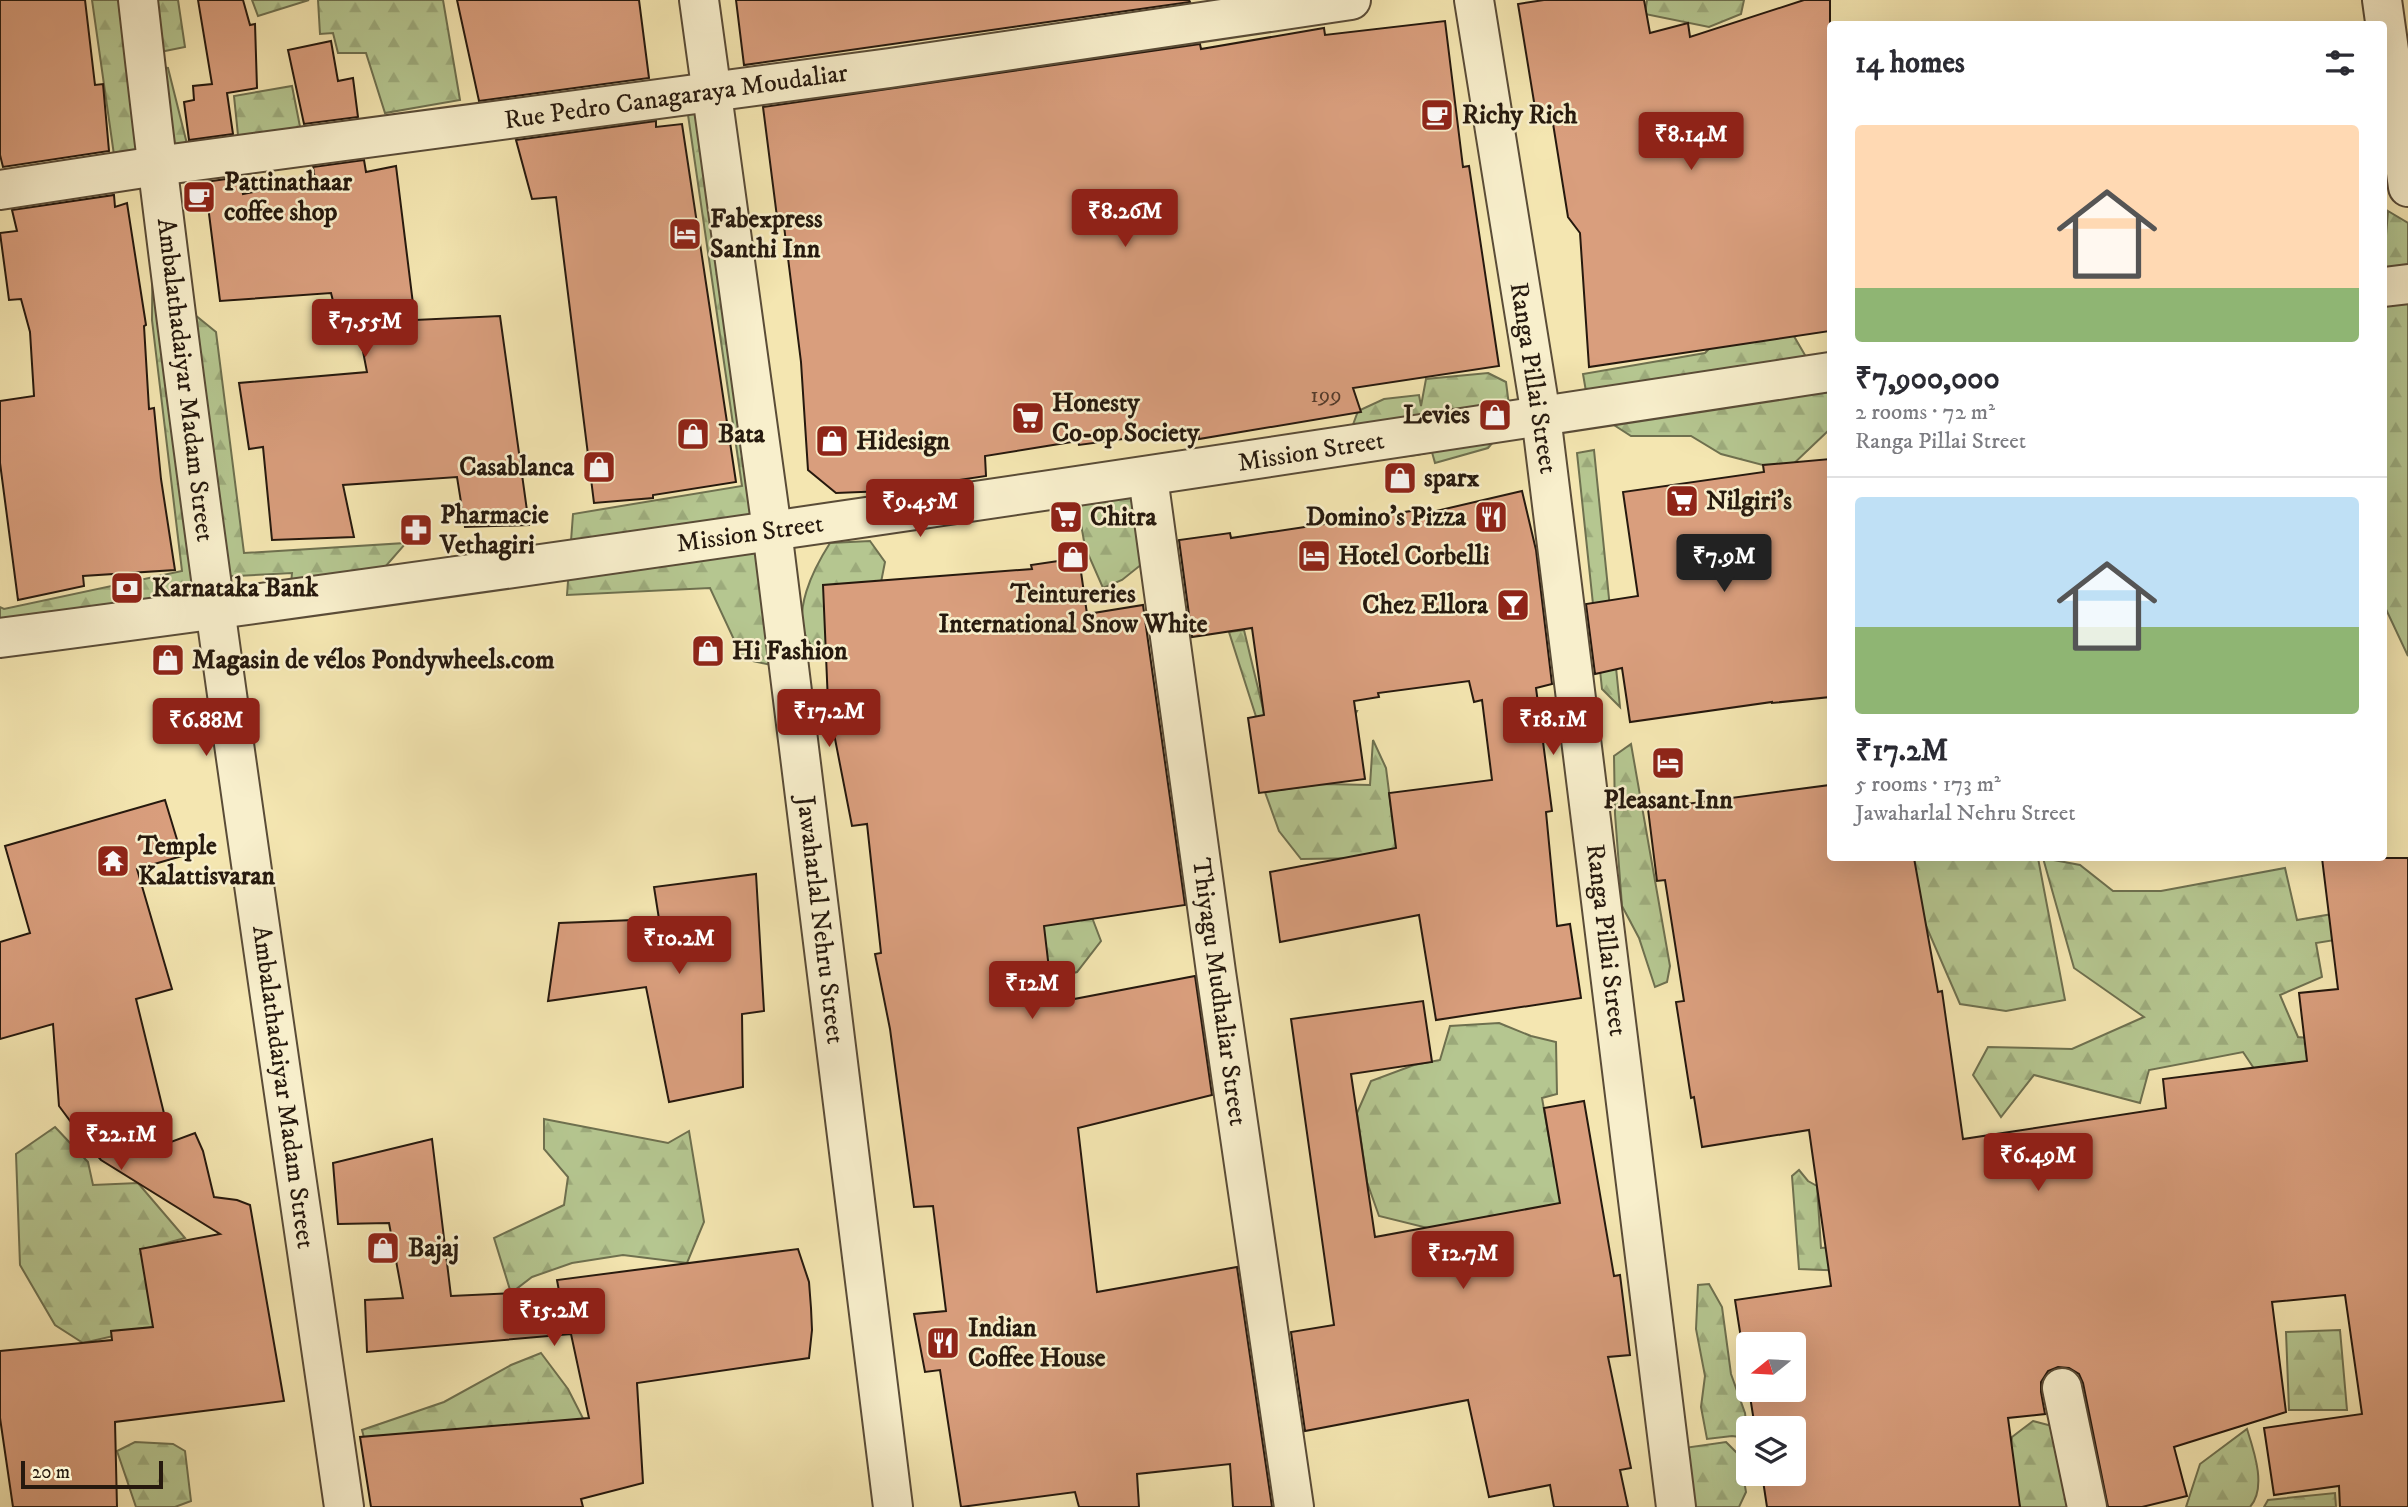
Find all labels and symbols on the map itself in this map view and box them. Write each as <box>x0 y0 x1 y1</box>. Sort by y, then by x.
street label: Rue Pedro Canagaraya Moudaliar <box>502 56 850 137</box>
cafe icon: Richy Rich <box>1418 96 1456 134</box>
place label: Richy Rich <box>1462 99 1578 132</box>
pin: ₹8.14M <box>1634 113 1748 172</box>
place label: Pattinathaar coffee shop <box>224 166 352 229</box>
cafe icon: Pattinathaar coffee shop <box>180 178 218 216</box>
pin: ₹8.26M <box>1068 190 1182 249</box>
place label: Fabexpress Santhi Inn <box>710 203 823 266</box>
hotel icon: Fabexpress Santhi Inn <box>666 215 704 253</box>
street label: Ambalathadaiyar Madam Street <box>149 216 221 544</box>
street label: Ranga Pillai Street <box>1502 280 1564 476</box>
pin: ₹7.55M <box>308 300 422 359</box>
house number: 199 <box>1310 381 1342 410</box>
place label: Honesty Co-op Society <box>1052 387 1200 450</box>
shop icon: Levies <box>1476 396 1514 434</box>
supermarket icon: Honesty Co-op Society <box>1009 399 1047 437</box>
place label: Levies <box>1403 399 1470 432</box>
shop icon: Bata <box>674 415 712 453</box>
place label: Bata <box>718 418 766 451</box>
shop icon: Hidesign <box>813 422 851 460</box>
street label: Mission Street <box>1235 424 1387 480</box>
place label: Hidesign <box>856 425 950 458</box>
shop icon: Casablanca <box>580 448 618 486</box>
place label: Casablanca <box>459 451 575 484</box>
shop icon: sparx <box>1381 459 1419 497</box>
place label: sparx <box>1424 462 1479 495</box>
pin: ₹9.45M <box>863 480 977 539</box>
supermarket icon: Nilgiri's <box>1663 482 1701 520</box>
place label: Nilgiri's <box>1706 485 1792 518</box>
supermarket icon: Chitra <box>1047 498 1085 536</box>
restaurant icon: Domino's Pizza <box>1472 498 1510 536</box>
place label: Pharmacie Vethagiri <box>439 499 549 562</box>
place label: Chitra <box>1090 501 1158 534</box>
place label: Domino's Pizza <box>1306 501 1467 534</box>
street label: Mission Street <box>675 507 825 561</box>
pharmacy icon: Pharmacie Vethagiri <box>397 511 435 549</box>
pin: ₹7.9M <box>1675 534 1773 594</box>
hotel icon: Hotel Corbelli <box>1295 537 1333 575</box>
shop icon: Teintureries International Snow White <box>1054 538 1092 576</box>
place label: Hotel Corbelli <box>1338 540 1490 573</box>
bank icon: Karnataka Bank <box>108 569 146 607</box>
place label: Karnataka Bank <box>152 572 320 605</box>
place label: Teintureries International Snow White <box>938 578 1208 641</box>
bar icon: Chez Ellora <box>1494 586 1532 624</box>
place label: Chez Ellora <box>1362 589 1489 622</box>
shop icon: Hi Fashion <box>689 632 727 670</box>
place label: Hi Fashion <box>732 635 848 668</box>
shop icon: Magasin de vélos Pondywheels.com <box>149 641 187 679</box>
place label: Magasin de vélos Pondywheels.com <box>192 644 555 677</box>
pin: ₹17.2M <box>772 690 886 749</box>
pin: ₹6.88M <box>149 698 263 758</box>
pin: ₹18.1M <box>1496 698 1610 757</box>
hotel icon: Pleasant Inn <box>1649 744 1687 782</box>
place label: Pleasant Inn <box>1603 784 1733 817</box>
street label: Jawaharlal Nehru Street <box>788 792 852 1046</box>
place label: Temple Kalattisvaran <box>137 830 275 893</box>
temple icon: Temple Kalattisvaran <box>94 842 132 880</box>
street label: Ranga Pillai Street <box>1578 842 1634 1038</box>
street label: Thiyagu Mudhaliar Street <box>1184 856 1254 1128</box>
pin: ₹10.2M <box>622 916 736 976</box>
street label: Ambalathadaiyar Madam Street <box>244 923 322 1251</box>
pin: ₹12M <box>991 962 1073 1021</box>
pin: ₹22.1M <box>64 1112 178 1172</box>
pin: ₹6.49M <box>1981 1134 2095 1193</box>
shop icon: Bajaj <box>364 1229 402 1267</box>
place label: Bajaj <box>408 1232 459 1265</box>
pin: ₹12.7M <box>1406 1232 1520 1291</box>
pin: ₹15.2M <box>497 1288 611 1348</box>
place label: Indian Coffee House <box>968 1312 1106 1375</box>
restaurant icon: Indian Coffee House <box>924 1324 962 1362</box>
north arrow <box>1736 1332 1806 1402</box>
scale bar <box>21 1458 163 1490</box>

